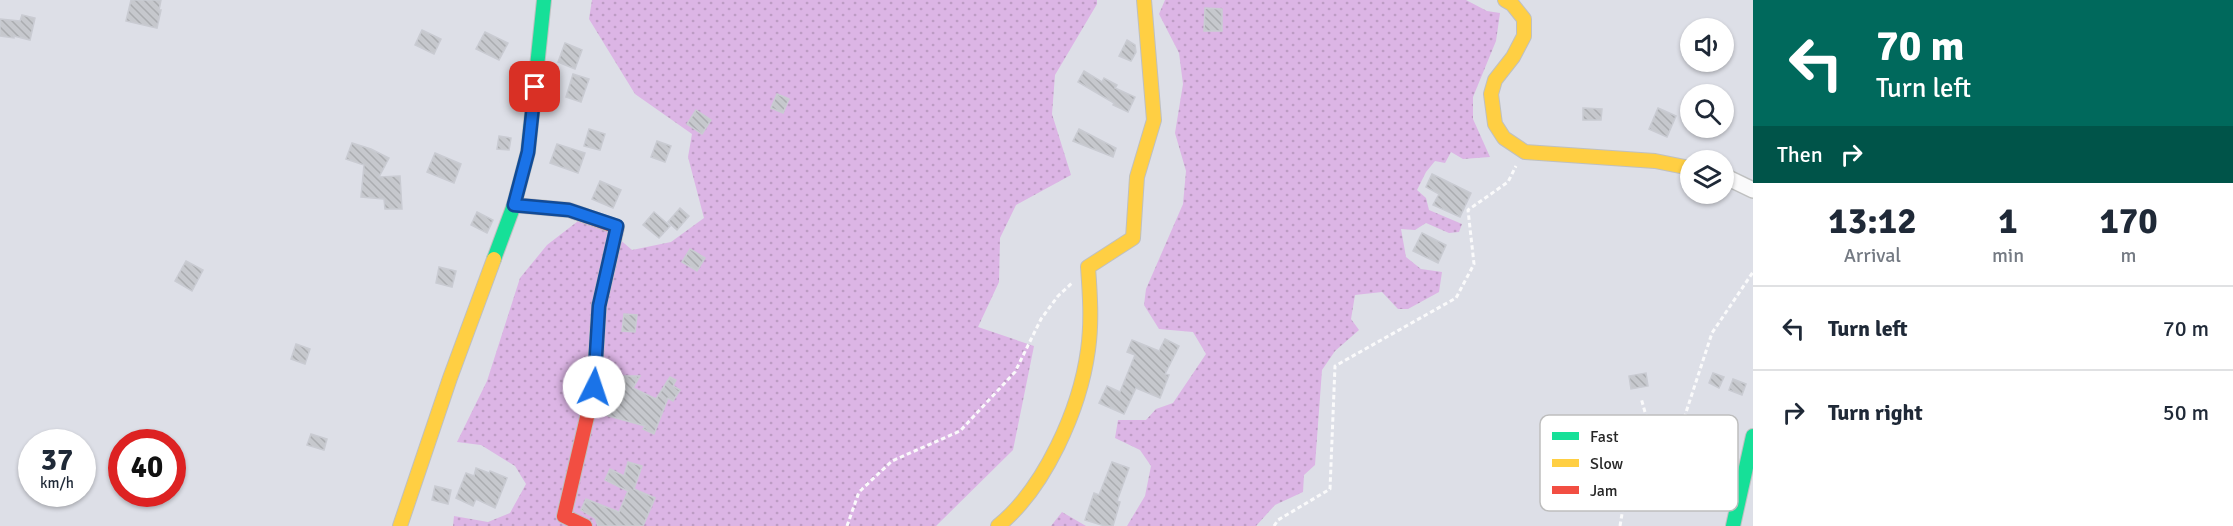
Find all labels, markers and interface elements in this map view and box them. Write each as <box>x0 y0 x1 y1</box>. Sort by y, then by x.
map controls <box>1680 18 1734 204</box>
button: sound <box>1680 18 1734 72</box>
text: 70 m <box>1876 21 1965 72</box>
icon: left <box>1777 24 1855 102</box>
pin <box>509 61 560 112</box>
icon: arrive <box>518 70 551 103</box>
text: Turn left <box>1876 72 1971 105</box>
button: search <box>1680 84 1734 138</box>
icon: right <box>1835 138 1868 171</box>
text: Then <box>1777 141 1823 168</box>
button: layers <box>1680 150 1734 204</box>
text: 13:12 <box>1828 199 1917 244</box>
text: 1 <box>1998 199 2018 244</box>
text: 170 <box>2099 199 2158 244</box>
text: Arrival <box>1844 243 1901 268</box>
text: min <box>1992 243 2024 268</box>
text: m <box>2121 243 2137 268</box>
icon: left <box>1777 312 1810 345</box>
text: Turn left <box>1828 315 1908 342</box>
text: 70 m <box>2163 315 2209 342</box>
position arrow <box>562 355 626 419</box>
icon: right <box>1777 396 1810 429</box>
text: Turn right <box>1828 399 1923 426</box>
text: 50 m <box>2163 399 2209 426</box>
legend <box>1540 415 1738 511</box>
text: Fast <box>1590 427 1619 447</box>
speed limit sign: 40 <box>108 429 186 507</box>
text: 37 <box>41 442 73 479</box>
text: Slow <box>1590 454 1624 474</box>
text: km/h <box>40 474 74 492</box>
text: Jam <box>1590 481 1618 501</box>

